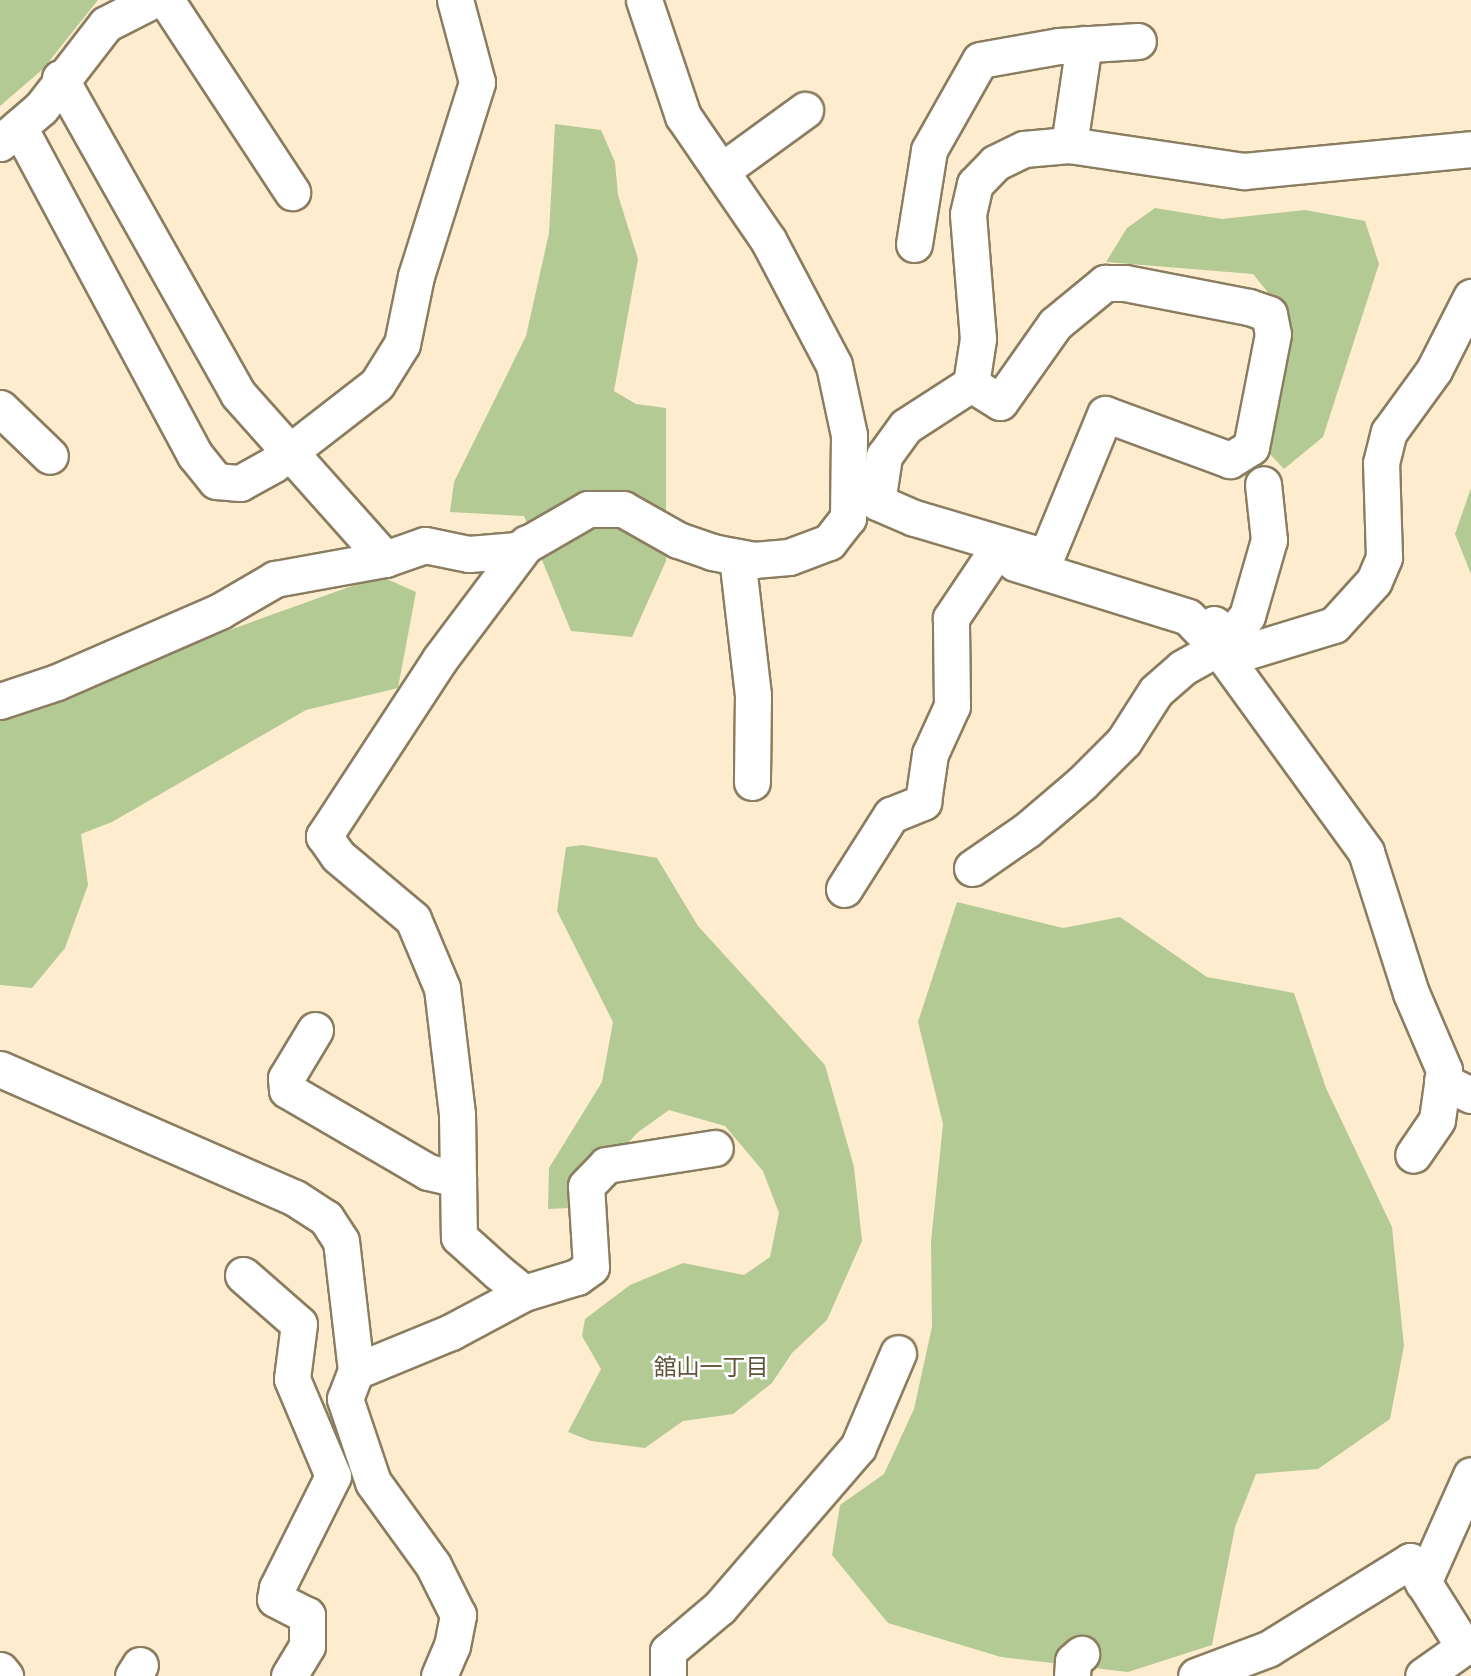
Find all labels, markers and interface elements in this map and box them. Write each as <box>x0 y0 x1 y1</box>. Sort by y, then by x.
district label: 舘山一丁目 <box>654 1352 768 1380</box>

